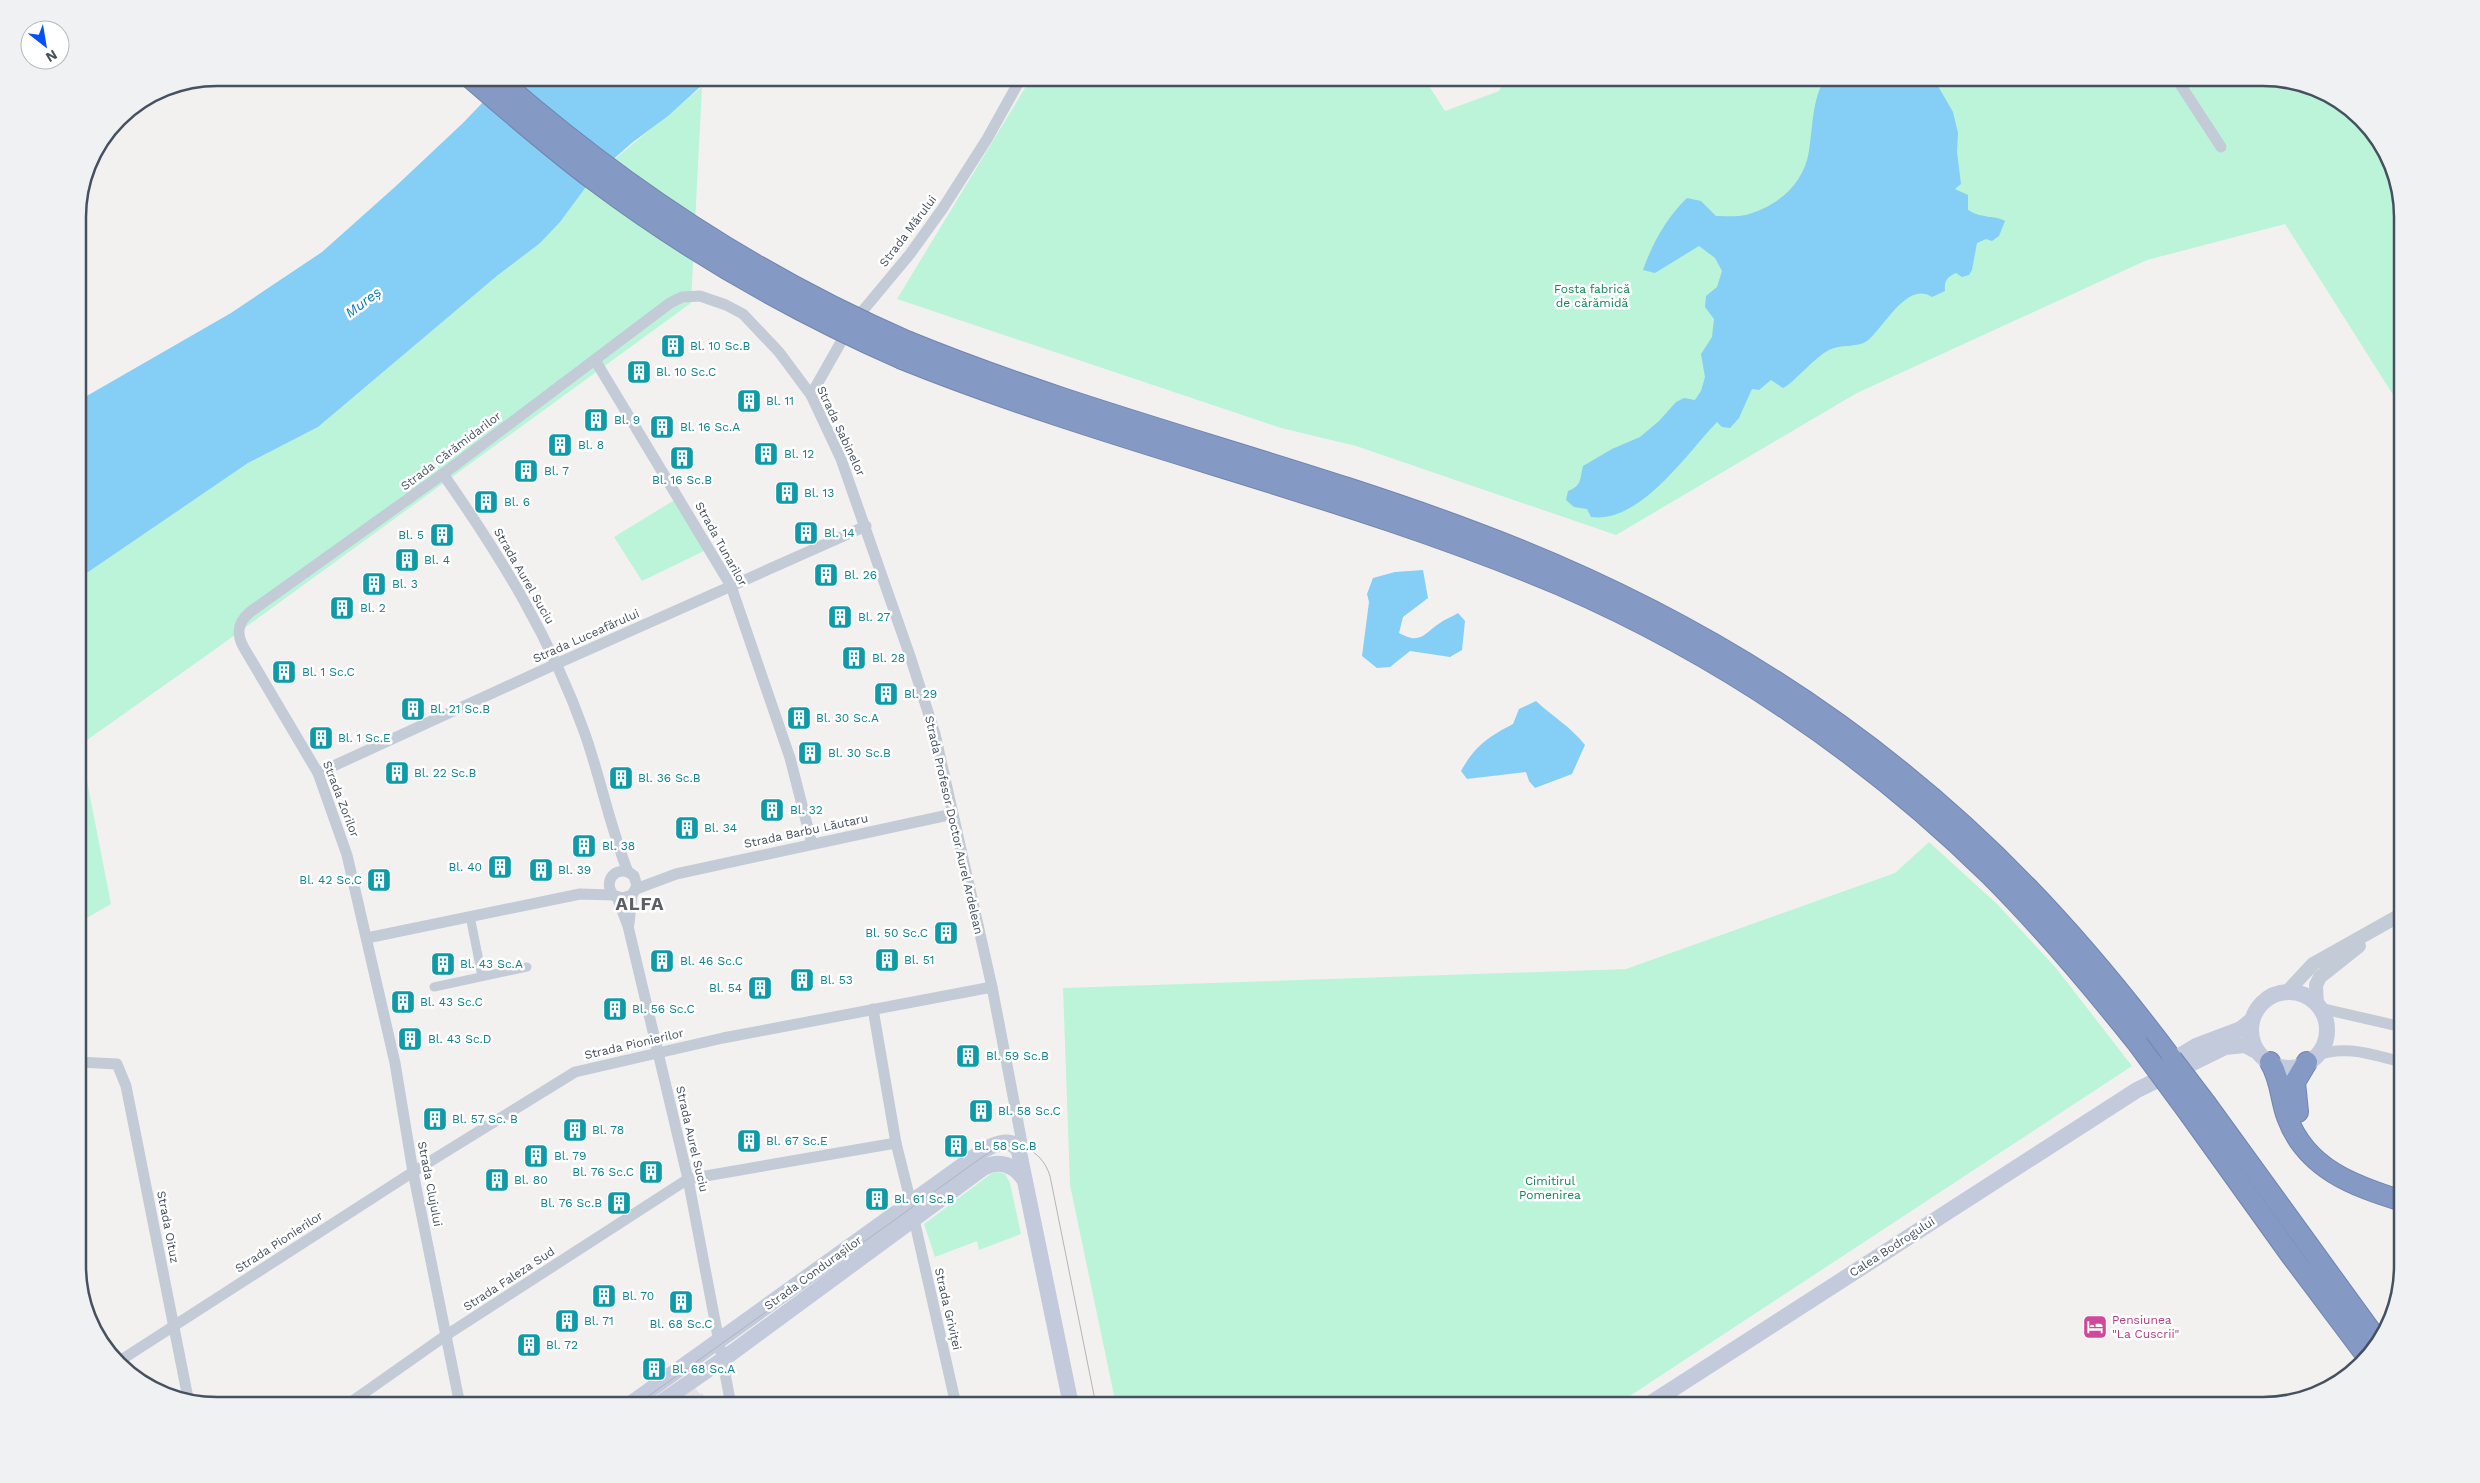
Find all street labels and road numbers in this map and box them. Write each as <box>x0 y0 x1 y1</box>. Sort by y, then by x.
street label: Strada Mărului <box>877 192 939 270</box>
street label: Strada Sabinelor <box>814 384 868 478</box>
street label: Strada Cărămidarilor <box>398 409 504 493</box>
street label: Strada Tunarilor <box>692 499 750 589</box>
street label: Strada Aurel Suciu <box>491 526 557 626</box>
street label: Strada Luceafărului <box>531 606 641 666</box>
street label: Strada Profesor Doctor Aurel Ardelean <box>922 714 986 936</box>
street label: Strada Zorilor <box>320 759 362 839</box>
street label: Strada Barbu Lăutaru <box>743 811 869 851</box>
street label: Strada Pionierilor <box>583 1026 685 1062</box>
street label: Strada Aurel Suciu <box>673 1085 711 1193</box>
street label: Strada Clujului <box>415 1140 445 1228</box>
street label: Strada Oituz <box>154 1190 182 1264</box>
street label: Strada Pionierilor <box>233 1208 325 1276</box>
street label: Calea Bodrogului <box>1847 1214 1937 1280</box>
street label: Strada Condurașilor <box>762 1233 865 1313</box>
street label: Strada Faleza Sud <box>461 1244 557 1314</box>
street label: Strada Griviței <box>932 1267 964 1351</box>

